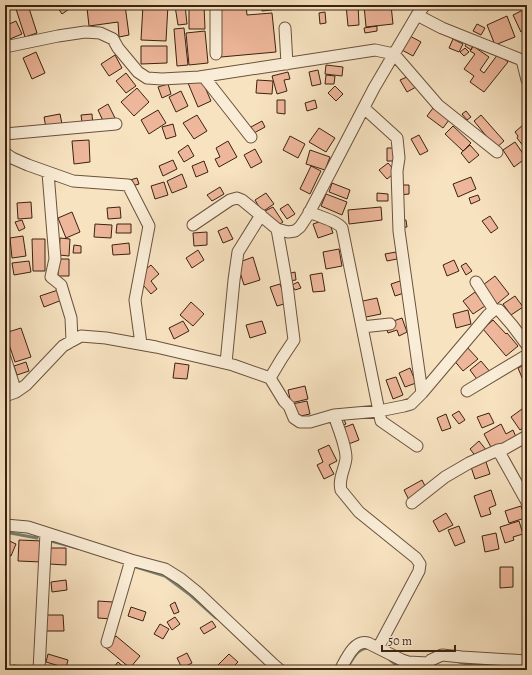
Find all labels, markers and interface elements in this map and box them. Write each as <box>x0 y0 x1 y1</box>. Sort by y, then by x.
scale bar <box>382 627 455 653</box>
text: 50 m <box>388 633 412 649</box>

